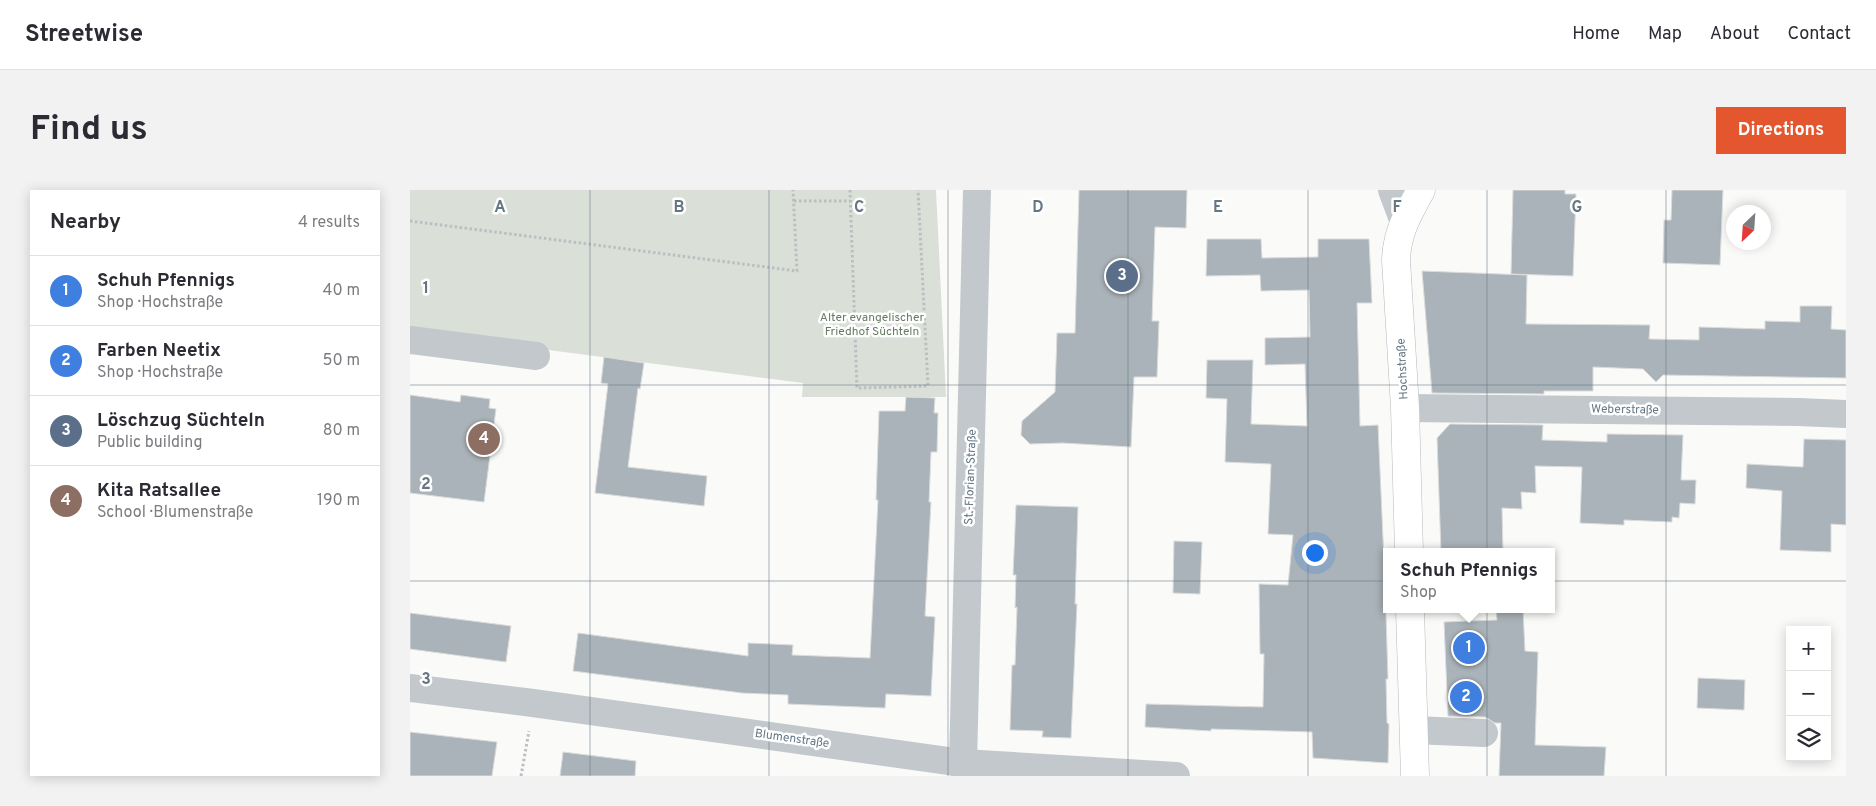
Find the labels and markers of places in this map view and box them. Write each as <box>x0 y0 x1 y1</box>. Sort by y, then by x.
pin: 3 <box>1106 257 1138 295</box>
pin: 4 <box>468 420 500 458</box>
pin: 1 <box>1453 629 1485 667</box>
pin: 2 <box>1450 678 1482 716</box>

